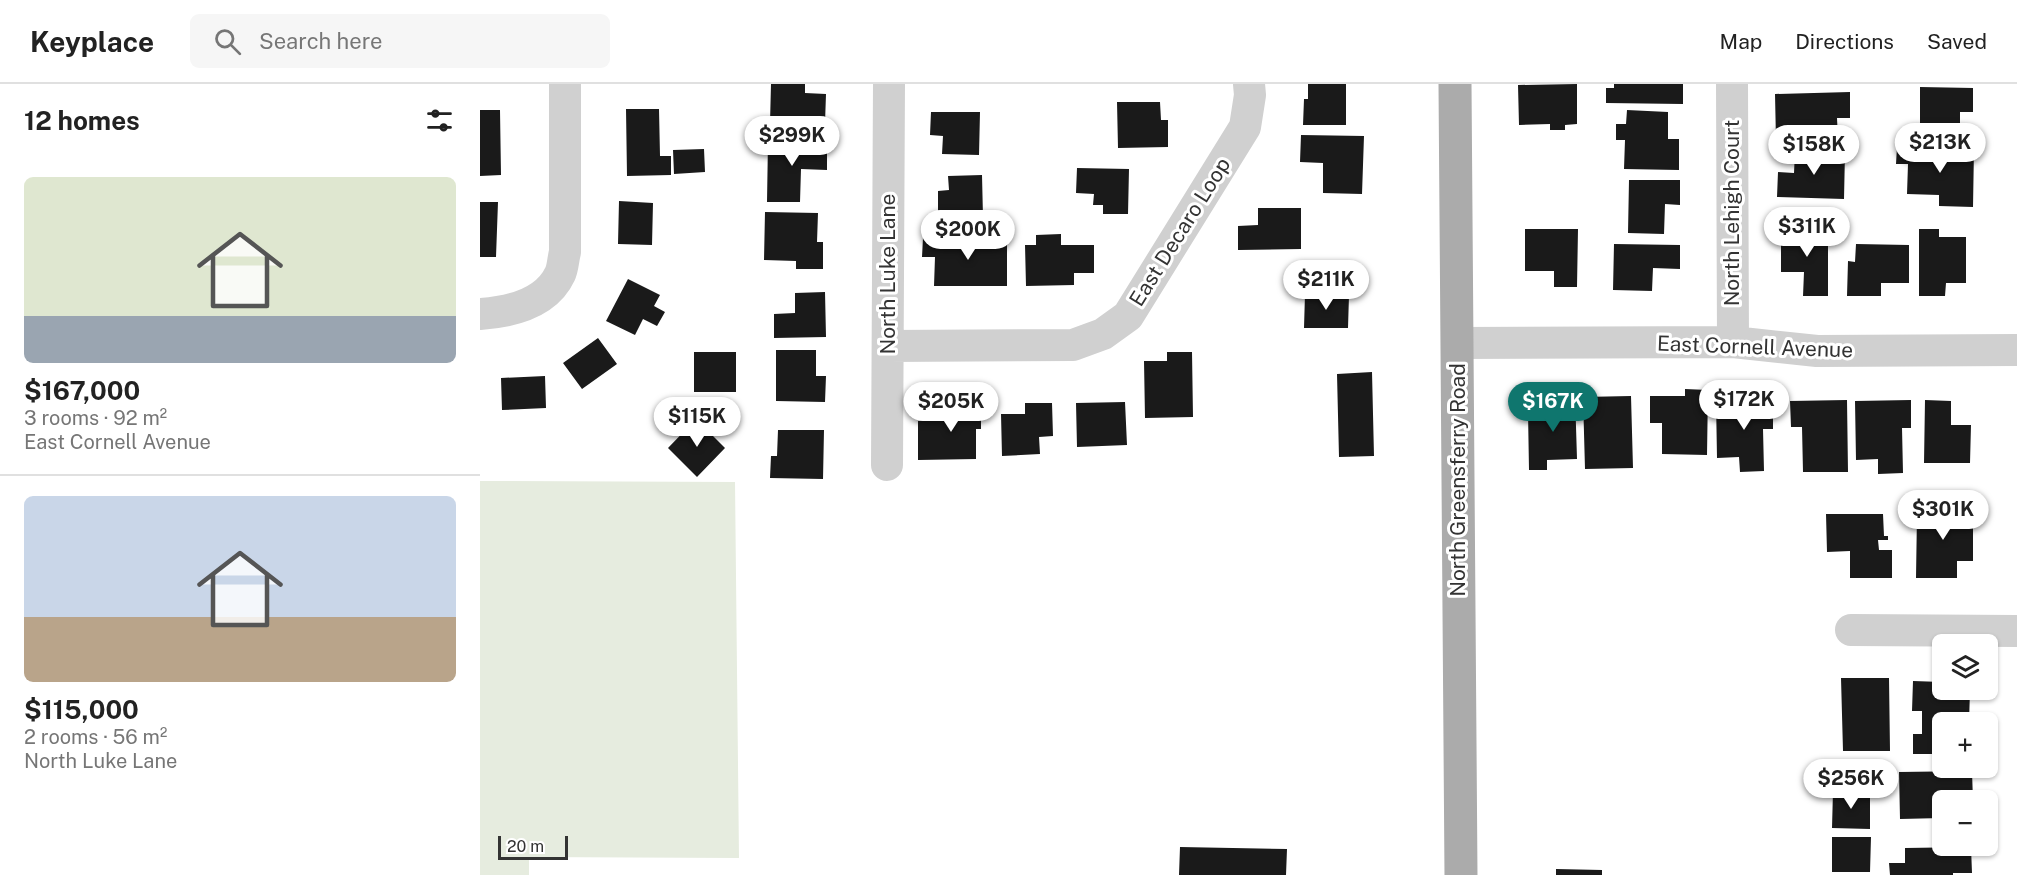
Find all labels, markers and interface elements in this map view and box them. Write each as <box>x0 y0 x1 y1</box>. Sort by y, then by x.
search box <box>190 14 610 68</box>
text: Keyplace <box>30 25 154 58</box>
icon: search <box>211 25 244 58</box>
text: Search here <box>259 28 383 54</box>
text: Map <box>1720 29 1762 54</box>
text: Directions <box>1795 29 1894 54</box>
text: Saved <box>1927 29 1987 54</box>
icon: filters <box>423 104 456 137</box>
text: 12 homes <box>24 105 140 136</box>
pin: $299K <box>750 116 834 167</box>
street label: North Lehigh Court <box>1719 120 1744 306</box>
text: $299K <box>759 123 825 147</box>
pin: $213K <box>1898 123 1982 174</box>
pin: $158K <box>1772 125 1856 176</box>
text: $213K <box>1909 130 1971 154</box>
text: $158K <box>1782 132 1846 156</box>
street label: East Decaro Loop <box>1124 153 1235 311</box>
street label: North Luke Lane <box>875 194 900 354</box>
pin: $311K <box>1765 207 1849 258</box>
pin: $200K <box>926 210 1010 261</box>
text: $311K <box>1778 214 1836 238</box>
icon: home <box>186 216 294 324</box>
text: $200K <box>935 217 1001 241</box>
pin: $211K <box>1284 260 1368 311</box>
text: $211K <box>1297 267 1355 291</box>
street label: East Cornell Avenue <box>1657 331 1854 362</box>
street label: North Greensferry Road <box>1445 363 1470 597</box>
text: $167,000 <box>24 375 140 406</box>
pin: $172K <box>1702 380 1786 431</box>
pin: $205K <box>909 382 993 433</box>
pin: $167K <box>1511 382 1595 433</box>
text: $172K <box>1713 387 1775 411</box>
text: $205K <box>917 389 985 413</box>
text: $167K <box>1522 389 1584 413</box>
pin: $115K <box>655 397 739 448</box>
text: $115K <box>668 404 726 428</box>
text: 3 rooms · 92 m² <box>24 406 167 430</box>
text: East Cornell Avenue <box>24 430 211 454</box>
pin: $301K <box>1901 490 1985 541</box>
text: $301K <box>1912 497 1974 521</box>
icon: home <box>186 535 294 643</box>
map controls <box>1932 634 1998 856</box>
button: layers <box>1932 634 1998 700</box>
text: $115,000 <box>24 694 139 725</box>
button: + <box>1932 712 1998 778</box>
text: 2 rooms · 56 m² <box>24 725 167 749</box>
text: North Luke Lane <box>24 749 177 773</box>
pin: $256K <box>1809 759 1893 810</box>
text: $256K <box>1817 766 1885 790</box>
button: − <box>1932 790 1998 856</box>
scale bar <box>498 833 568 860</box>
text: 20 m <box>507 837 544 856</box>

